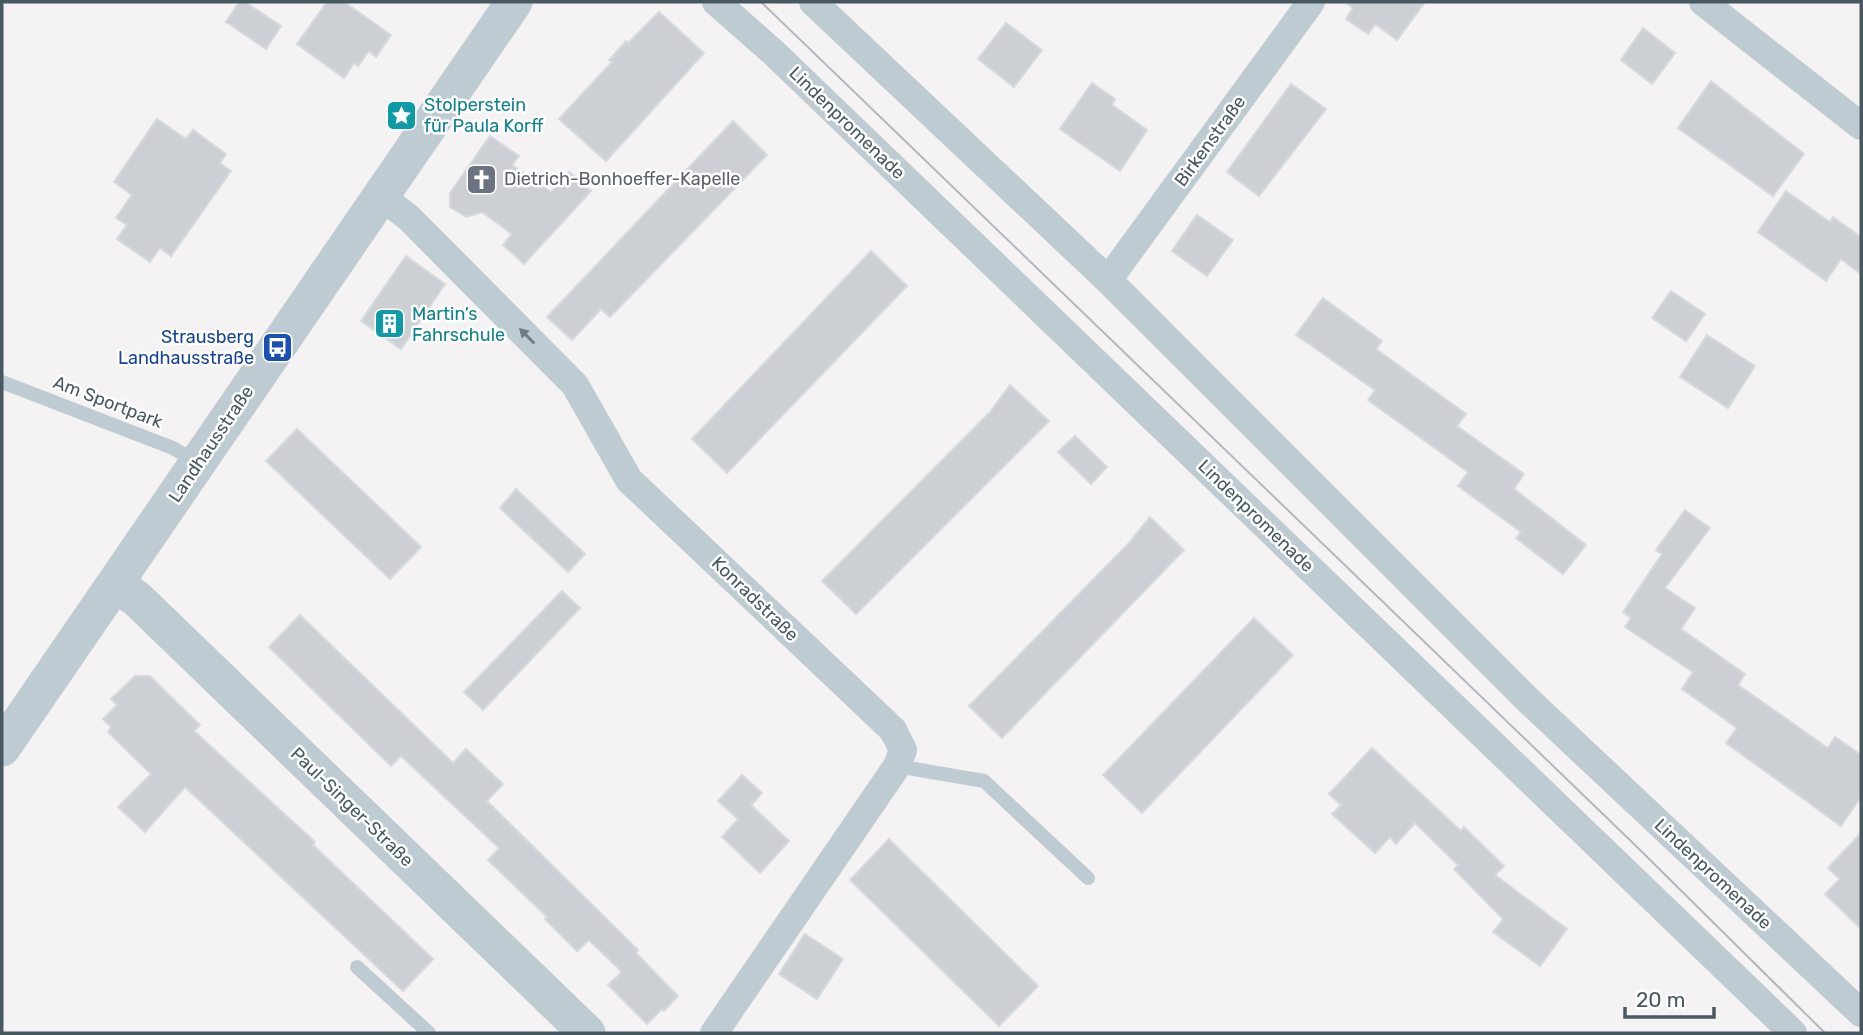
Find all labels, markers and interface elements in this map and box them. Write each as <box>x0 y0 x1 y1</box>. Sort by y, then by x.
street label: Lindenpromenade <box>784 62 910 184</box>
street label: Birkenstraße <box>1170 91 1250 191</box>
place label: Stolperstein für Paula Korff <box>424 94 544 137</box>
place icon: Stolperstein für Paula Korff <box>384 98 418 132</box>
church icon: Dietrich-Bonhoeffer-Kapelle <box>464 162 498 196</box>
place label: Dietrich-Bonhoeffer-Kapelle <box>504 168 740 190</box>
place label: Martin’s Fahrschule <box>412 303 505 346</box>
building icon: Martin’s Fahrschule <box>372 307 406 341</box>
place label: Strausberg Landhausstraße <box>118 326 254 369</box>
one-way arrow <box>520 328 536 345</box>
bus stop icon: Strausberg Landhausstraße <box>260 330 294 364</box>
street label: Am Sportpark <box>50 371 166 433</box>
street label: Landhausstraße <box>164 381 258 507</box>
street label: Lindenpromenade <box>1193 455 1319 577</box>
street label: Konradstraße <box>707 552 803 646</box>
street label: Paul-Singer-Straße <box>286 743 418 871</box>
street label: Lindenpromenade <box>1650 814 1776 934</box>
scale bar <box>1625 976 1714 1020</box>
text: 20 m <box>1636 987 1685 1012</box>

